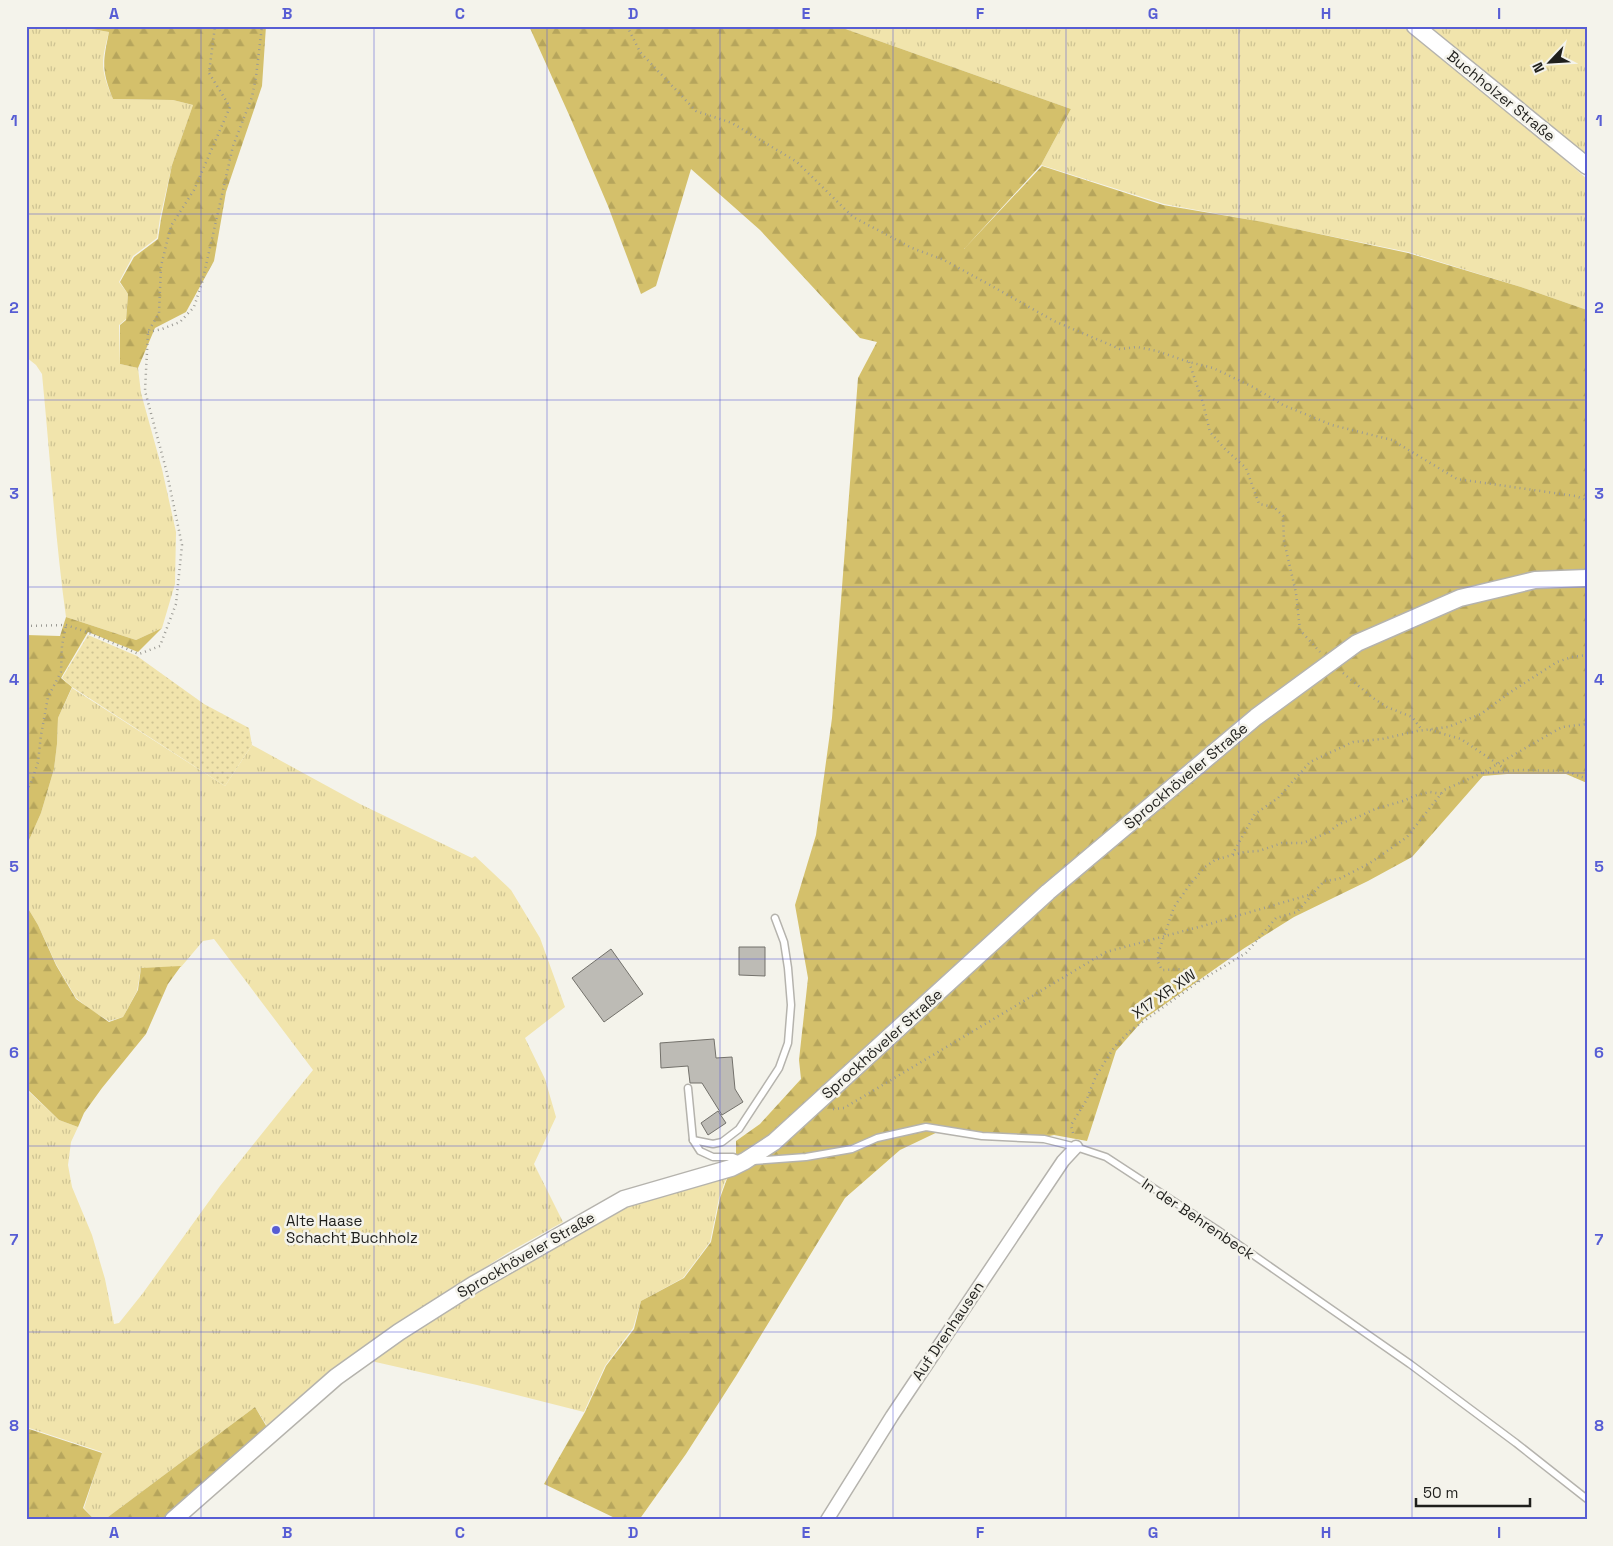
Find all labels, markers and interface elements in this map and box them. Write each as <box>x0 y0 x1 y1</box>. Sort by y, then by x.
text: A <box>109 3 119 24</box>
text: B <box>282 3 292 24</box>
text: C <box>455 3 465 24</box>
text: D <box>628 3 638 24</box>
text: E <box>802 3 811 24</box>
text: F <box>976 3 985 24</box>
text: G <box>1148 3 1158 24</box>
text: H <box>1321 3 1331 24</box>
text: I <box>1497 3 1501 24</box>
north arrow <box>1526 38 1576 88</box>
street label: Buchholzer Straße <box>1443 46 1559 145</box>
text: N <box>1528 59 1548 76</box>
text: 1 <box>10 110 18 131</box>
text: 1 <box>1595 110 1603 131</box>
text: 2 <box>9 297 19 318</box>
text: 2 <box>1594 297 1604 318</box>
text: 3 <box>9 483 19 504</box>
text: 3 <box>1594 483 1604 504</box>
text: 4 <box>9 669 19 690</box>
text: 4 <box>1594 669 1604 690</box>
street label: Sprockhöveler Straße <box>1120 718 1252 833</box>
text: 5 <box>9 856 19 877</box>
text: 5 <box>1594 856 1604 877</box>
street label: X17 XR XW <box>1128 965 1199 1023</box>
street label: Sprockhöveler Straße <box>817 984 946 1103</box>
text: 6 <box>9 1042 19 1063</box>
text: 6 <box>1594 1042 1604 1063</box>
street label: In der Behrenbeck <box>1138 1174 1258 1263</box>
street label: Sprockhöveler Straße <box>454 1207 598 1302</box>
place label: Alte Haase Schacht Buchholz <box>286 1211 418 1247</box>
marker: Alte Haase Schacht Buchholz <box>270 1224 282 1236</box>
text: 7 <box>10 1229 19 1250</box>
text: 7 <box>1595 1229 1604 1250</box>
street label: Auf Drenhausen <box>907 1278 988 1384</box>
text: 8 <box>9 1415 19 1436</box>
text: 8 <box>1594 1415 1604 1436</box>
scale bar <box>1416 1476 1529 1508</box>
text: 50 m <box>1423 1483 1458 1502</box>
text: A <box>109 1522 119 1543</box>
text: B <box>282 1522 292 1543</box>
text: C <box>455 1522 465 1543</box>
text: D <box>628 1522 638 1543</box>
text: E <box>802 1522 811 1543</box>
text: F <box>976 1522 985 1543</box>
text: G <box>1148 1522 1158 1543</box>
text: H <box>1321 1522 1331 1543</box>
text: I <box>1497 1522 1501 1543</box>

